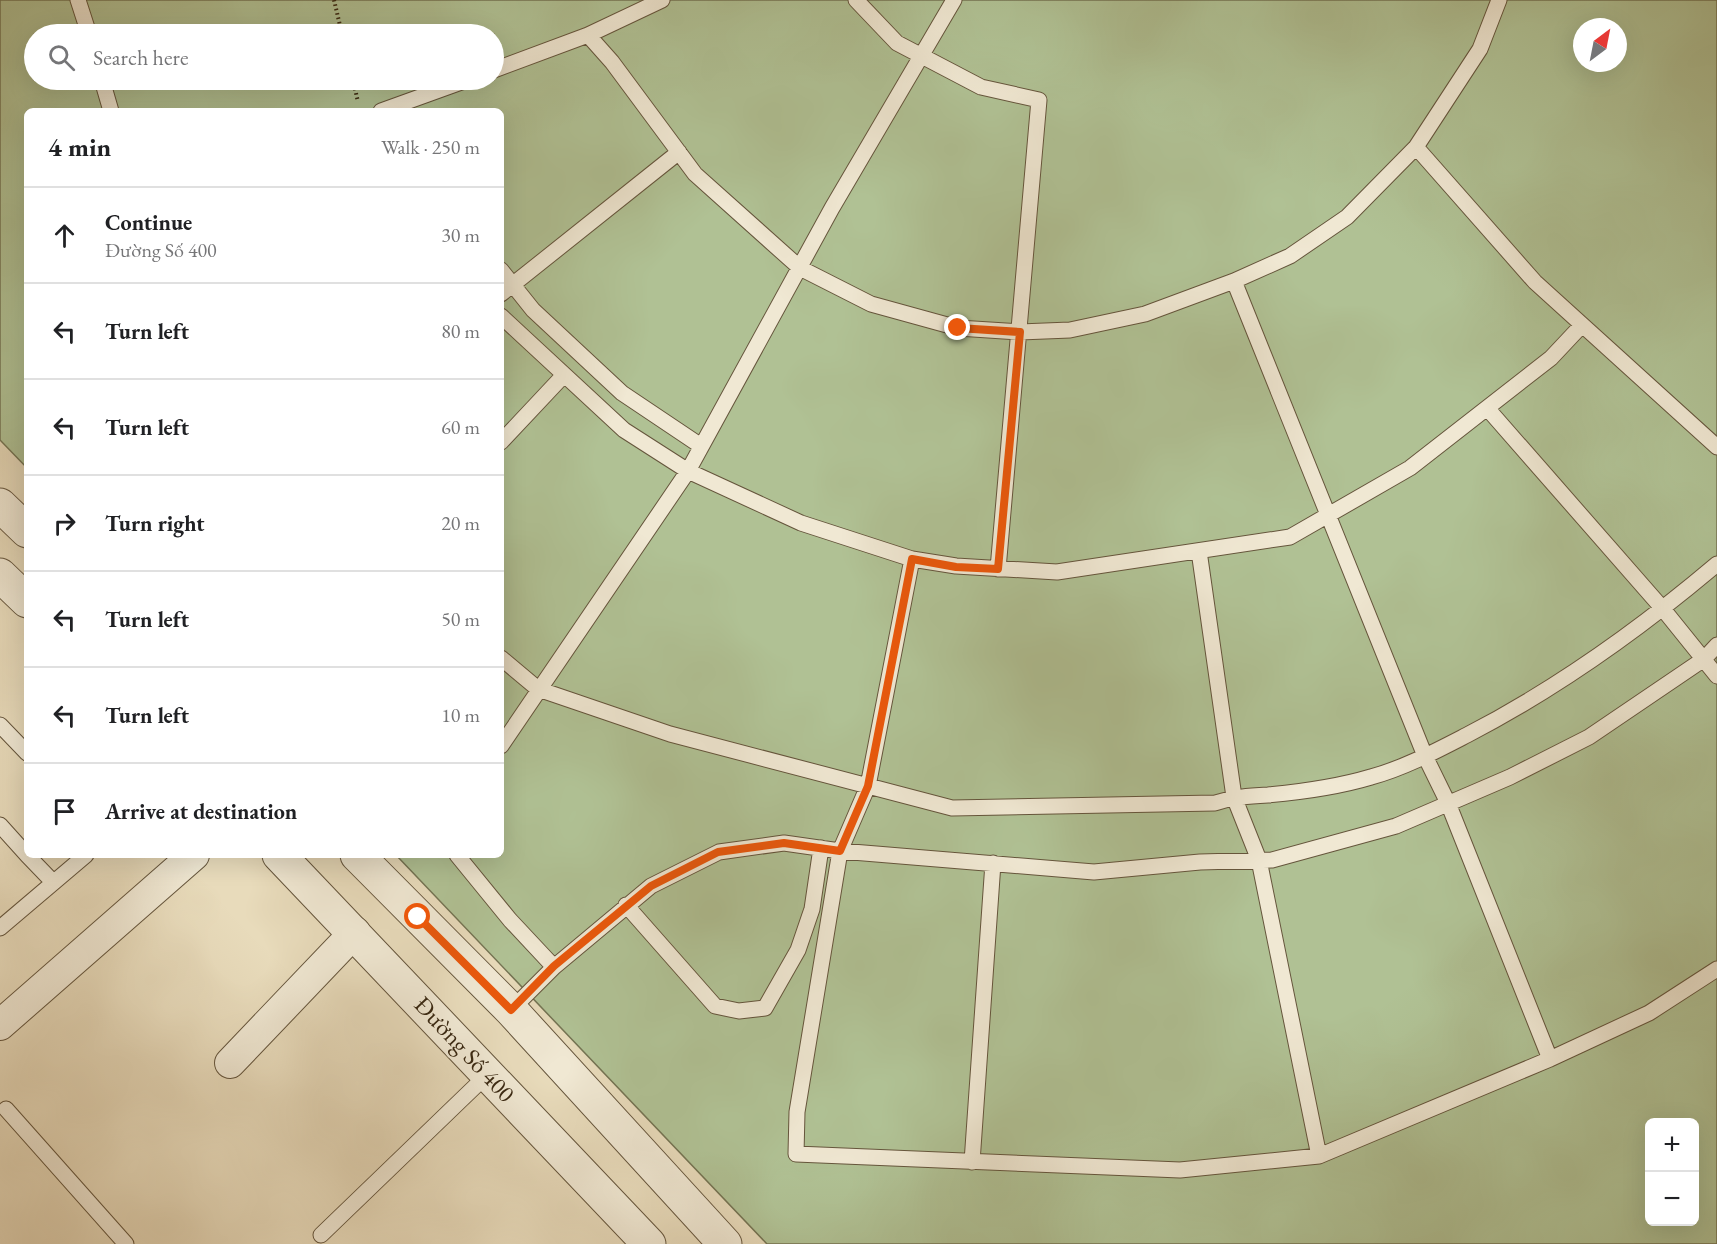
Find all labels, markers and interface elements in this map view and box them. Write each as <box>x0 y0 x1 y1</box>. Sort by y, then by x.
north arrow <box>1573 18 1627 72</box>
search box <box>24 24 504 90</box>
icon: search <box>45 41 78 74</box>
text: Search here <box>93 43 188 72</box>
text: 4 min <box>48 130 111 164</box>
text: Walk · 250 m <box>381 134 480 160</box>
text: Continue <box>105 208 192 237</box>
icon: ahead <box>48 219 81 252</box>
text: 30 m <box>441 222 480 248</box>
text: Đường Số 400 <box>105 237 217 263</box>
route end <box>944 314 970 340</box>
icon: left <box>48 315 81 348</box>
text: Turn left <box>105 317 189 346</box>
text: 80 m <box>441 318 480 344</box>
icon: left <box>48 411 81 444</box>
text: Turn left <box>105 413 189 442</box>
text: 60 m <box>441 414 480 440</box>
icon: right <box>48 507 81 540</box>
text: Turn right <box>105 509 204 538</box>
text: 20 m <box>441 510 480 536</box>
icon: left <box>48 603 81 636</box>
text: Turn left <box>105 605 189 634</box>
text: 50 m <box>441 606 480 632</box>
icon: left <box>48 699 81 732</box>
text: Turn left <box>105 701 189 730</box>
text: 10 m <box>441 702 480 728</box>
icon: arrive <box>48 795 81 828</box>
text: Arrive at destination <box>105 797 297 826</box>
route start <box>404 903 430 929</box>
street label: Đường Số 400 <box>408 989 522 1109</box>
map controls <box>1645 1118 1699 1226</box>
button: + <box>1645 1118 1699 1172</box>
button: − <box>1645 1172 1699 1226</box>

